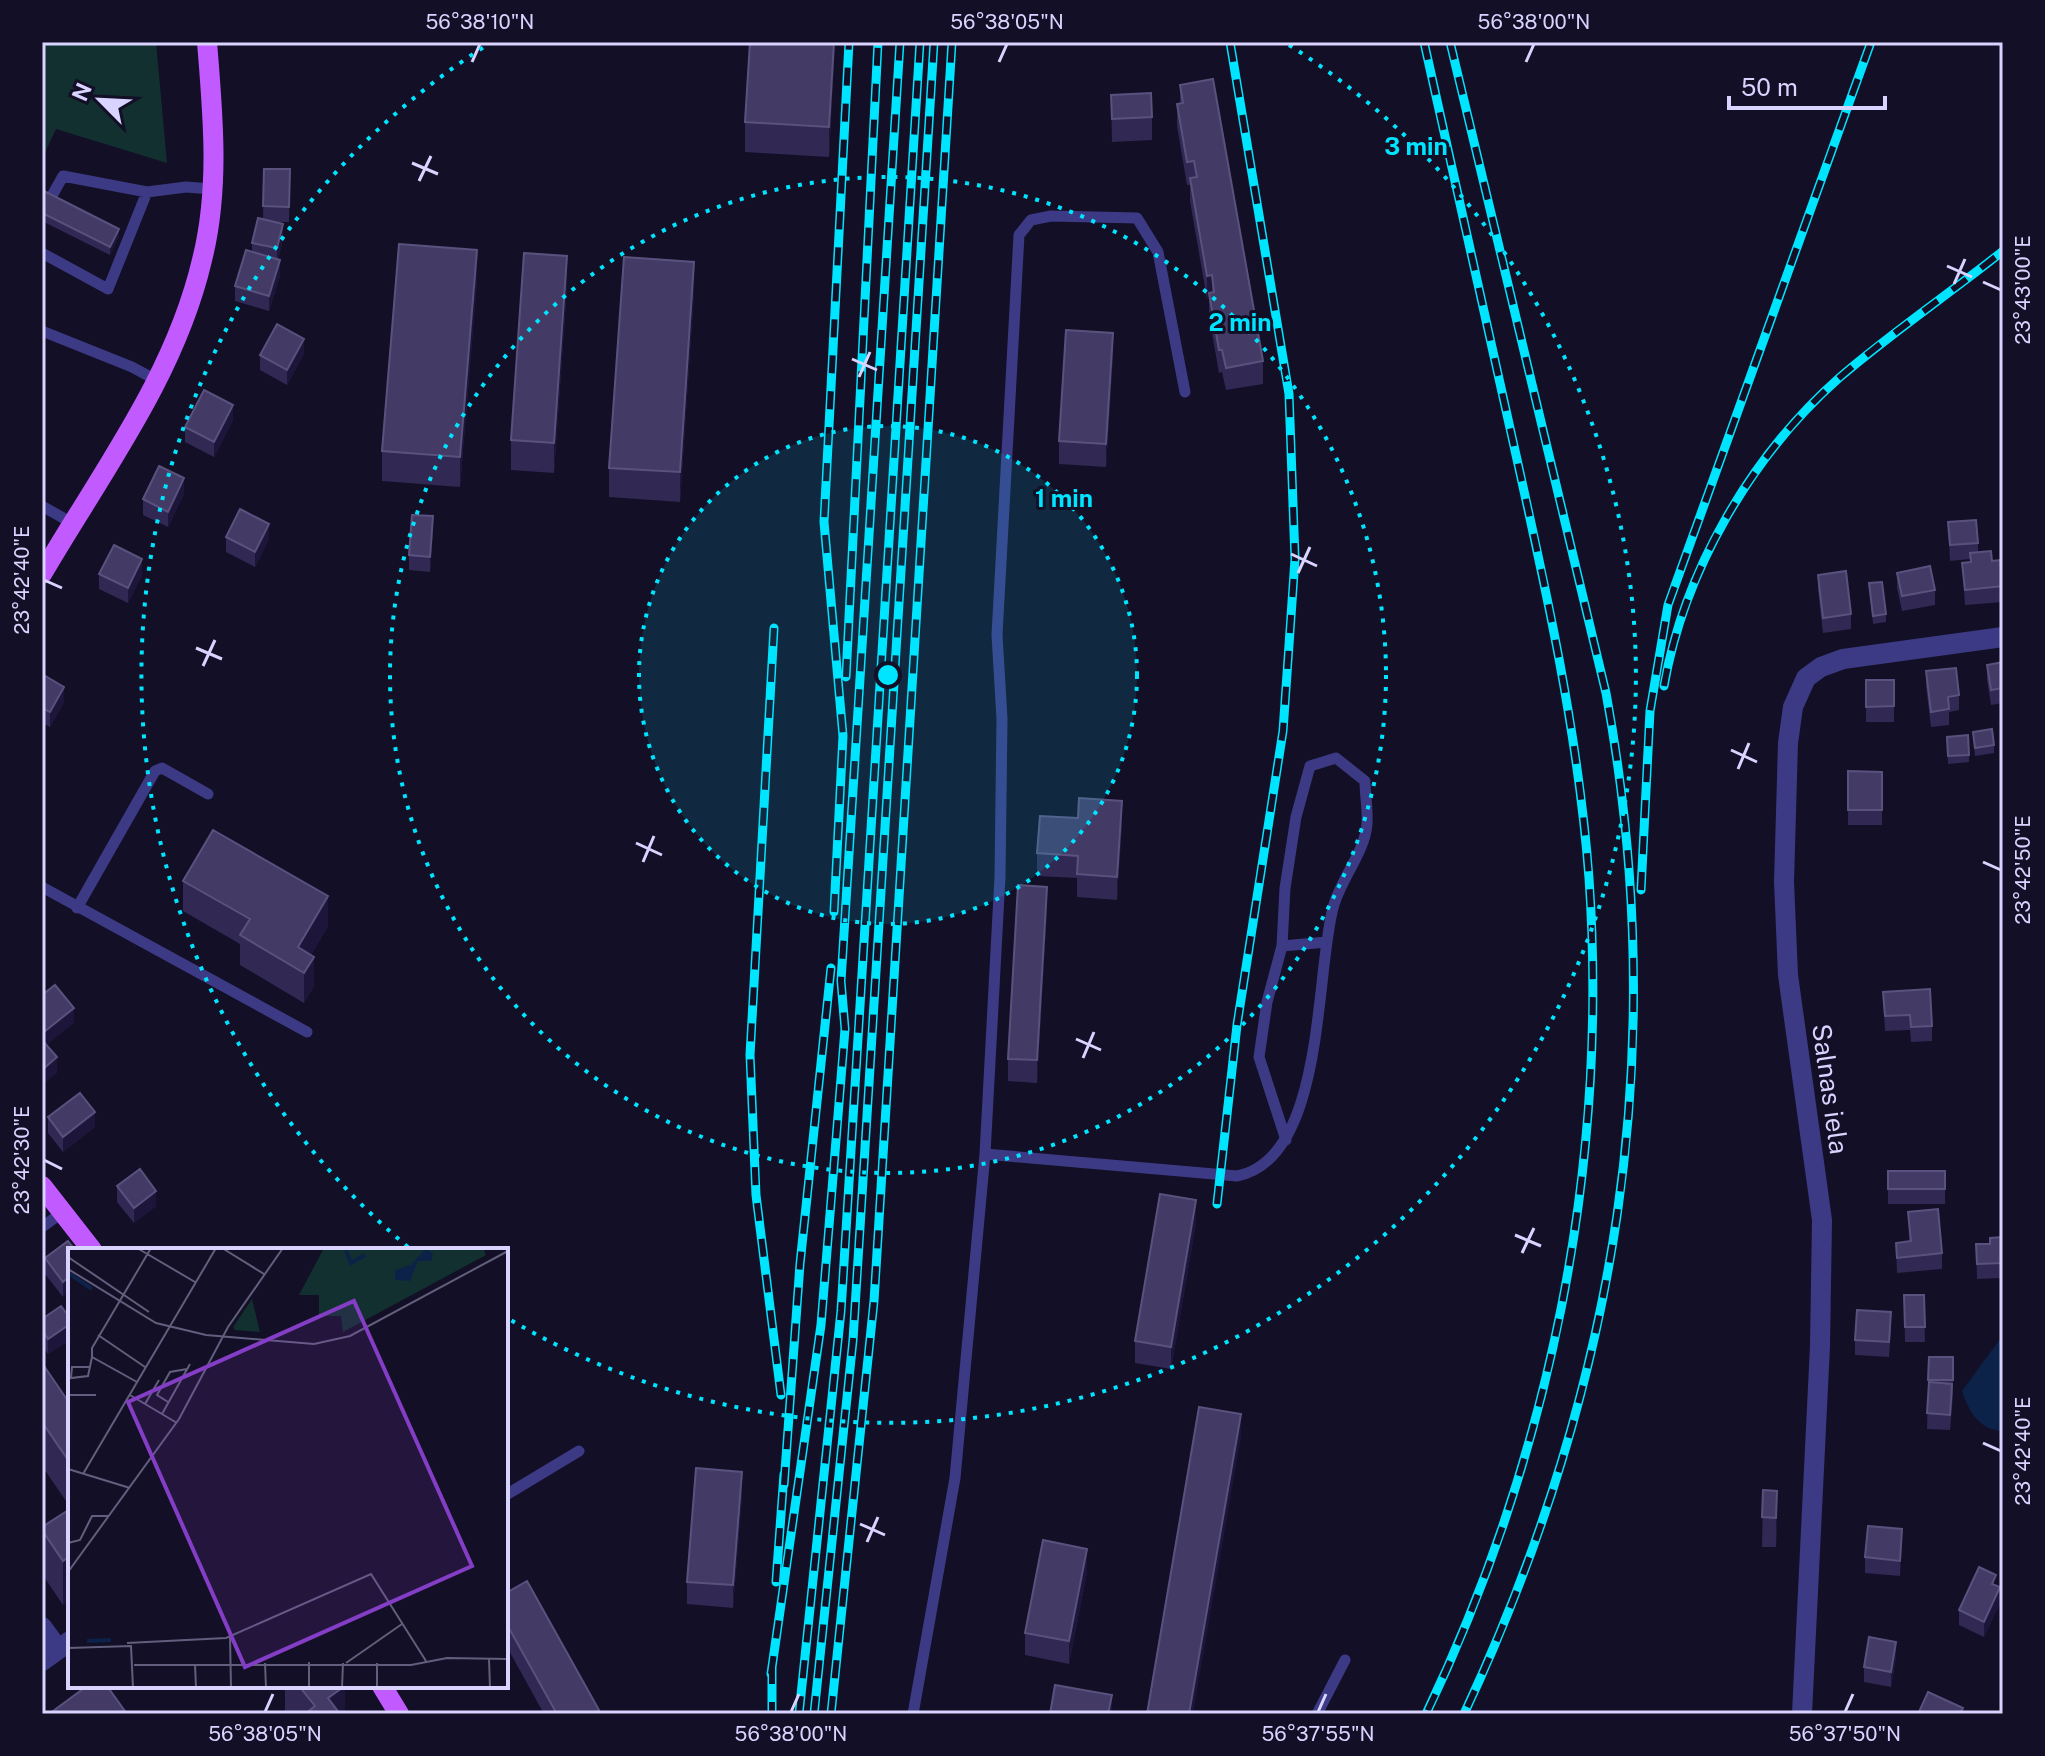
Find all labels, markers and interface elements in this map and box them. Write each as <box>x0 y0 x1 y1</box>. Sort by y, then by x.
text: 56°38'10"N <box>426 10 534 34</box>
text: 56°38'05"N <box>950 10 1064 34</box>
text: 56°38'00"N <box>1478 10 1590 34</box>
north arrow <box>60 60 140 140</box>
scale bar <box>1729 60 1885 110</box>
text: 50 m <box>1741 73 1798 101</box>
text: N <box>66 79 97 105</box>
text: 3 min <box>1384 132 1448 160</box>
text: 23°43'00"E <box>2011 235 2035 345</box>
text: 2 min <box>1209 308 1271 336</box>
text: 1 min <box>1035 484 1093 512</box>
text: 23°42'40"E <box>10 526 34 634</box>
centre of rings <box>874 661 902 689</box>
text: 23°42'50"E <box>2011 815 2035 925</box>
street label: Salnas iela <box>1806 1022 1855 1156</box>
text: 23°42'30"E <box>10 1106 34 1214</box>
inset map <box>68 1248 508 1688</box>
text: 23°42'40"E <box>2011 1397 2035 1505</box>
text: 56°38'05"N <box>208 1722 322 1746</box>
text: 56°38'00"N <box>735 1722 847 1746</box>
text: 56°37'55"N <box>1262 1722 1374 1746</box>
text: 56°37'50"N <box>1789 1722 1901 1746</box>

